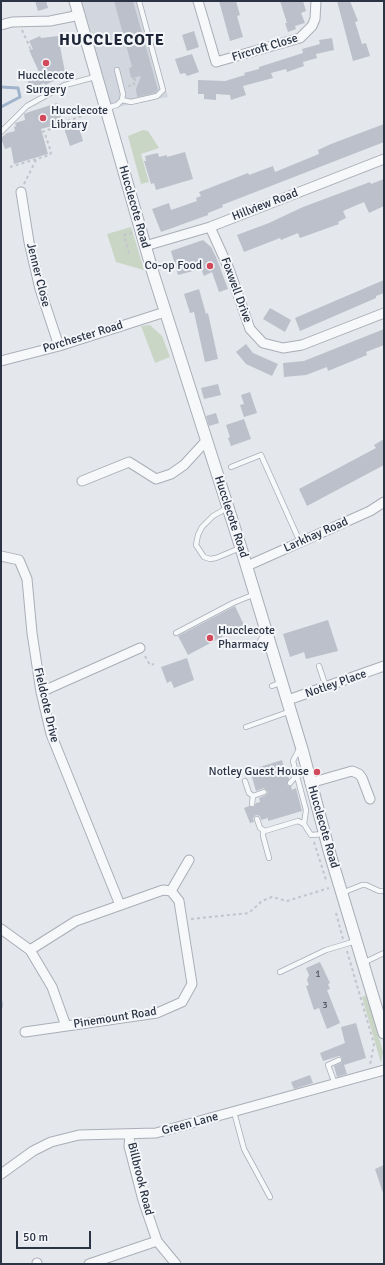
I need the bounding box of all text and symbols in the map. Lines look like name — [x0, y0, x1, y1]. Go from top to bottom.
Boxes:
district label: HUCCLECOTE — [59, 31, 165, 51]
street label: Fircroft Close — [230, 31, 300, 65]
marker: Hucclecote Surgery — [41, 58, 51, 68]
place label: Hucclecote Surgery — [17, 69, 75, 97]
place label: Hucclecote Library — [51, 104, 108, 132]
marker: Hucclecote Library — [38, 113, 48, 123]
street label: Hucclecote Road — [115, 164, 153, 250]
street label: Hillview Road — [230, 186, 300, 224]
street label: Jenner Close — [23, 241, 53, 309]
street label: Foxwell Drive — [218, 255, 254, 325]
place label: Co-op Food — [144, 259, 202, 273]
marker: Co-op Food — [205, 261, 215, 271]
street label: Porchester Road — [41, 318, 125, 356]
street label: Hucclecote Road — [211, 474, 251, 560]
street label: Larkhay Road — [282, 514, 350, 556]
place label: Hucclecote Pharmacy — [218, 624, 275, 652]
marker: Hucclecote Pharmacy — [205, 633, 215, 643]
street label: Fieldcote Drive — [30, 666, 62, 744]
street label: Notley Place — [303, 667, 369, 701]
place label: Notley Guest House — [209, 765, 309, 779]
marker: Notley Guest House — [312, 767, 322, 777]
street label: Hucclecote Road — [304, 784, 342, 870]
house number: 1 — [315, 968, 321, 980]
house number: 3 — [322, 999, 328, 1011]
street label: Pinemount Road — [72, 1004, 158, 1032]
street label: Green Lane — [160, 1110, 220, 1138]
street label: Billbrook Road — [124, 1141, 156, 1217]
scale bar — [18, 1223, 93, 1249]
text: 50 m — [23, 1230, 48, 1245]

